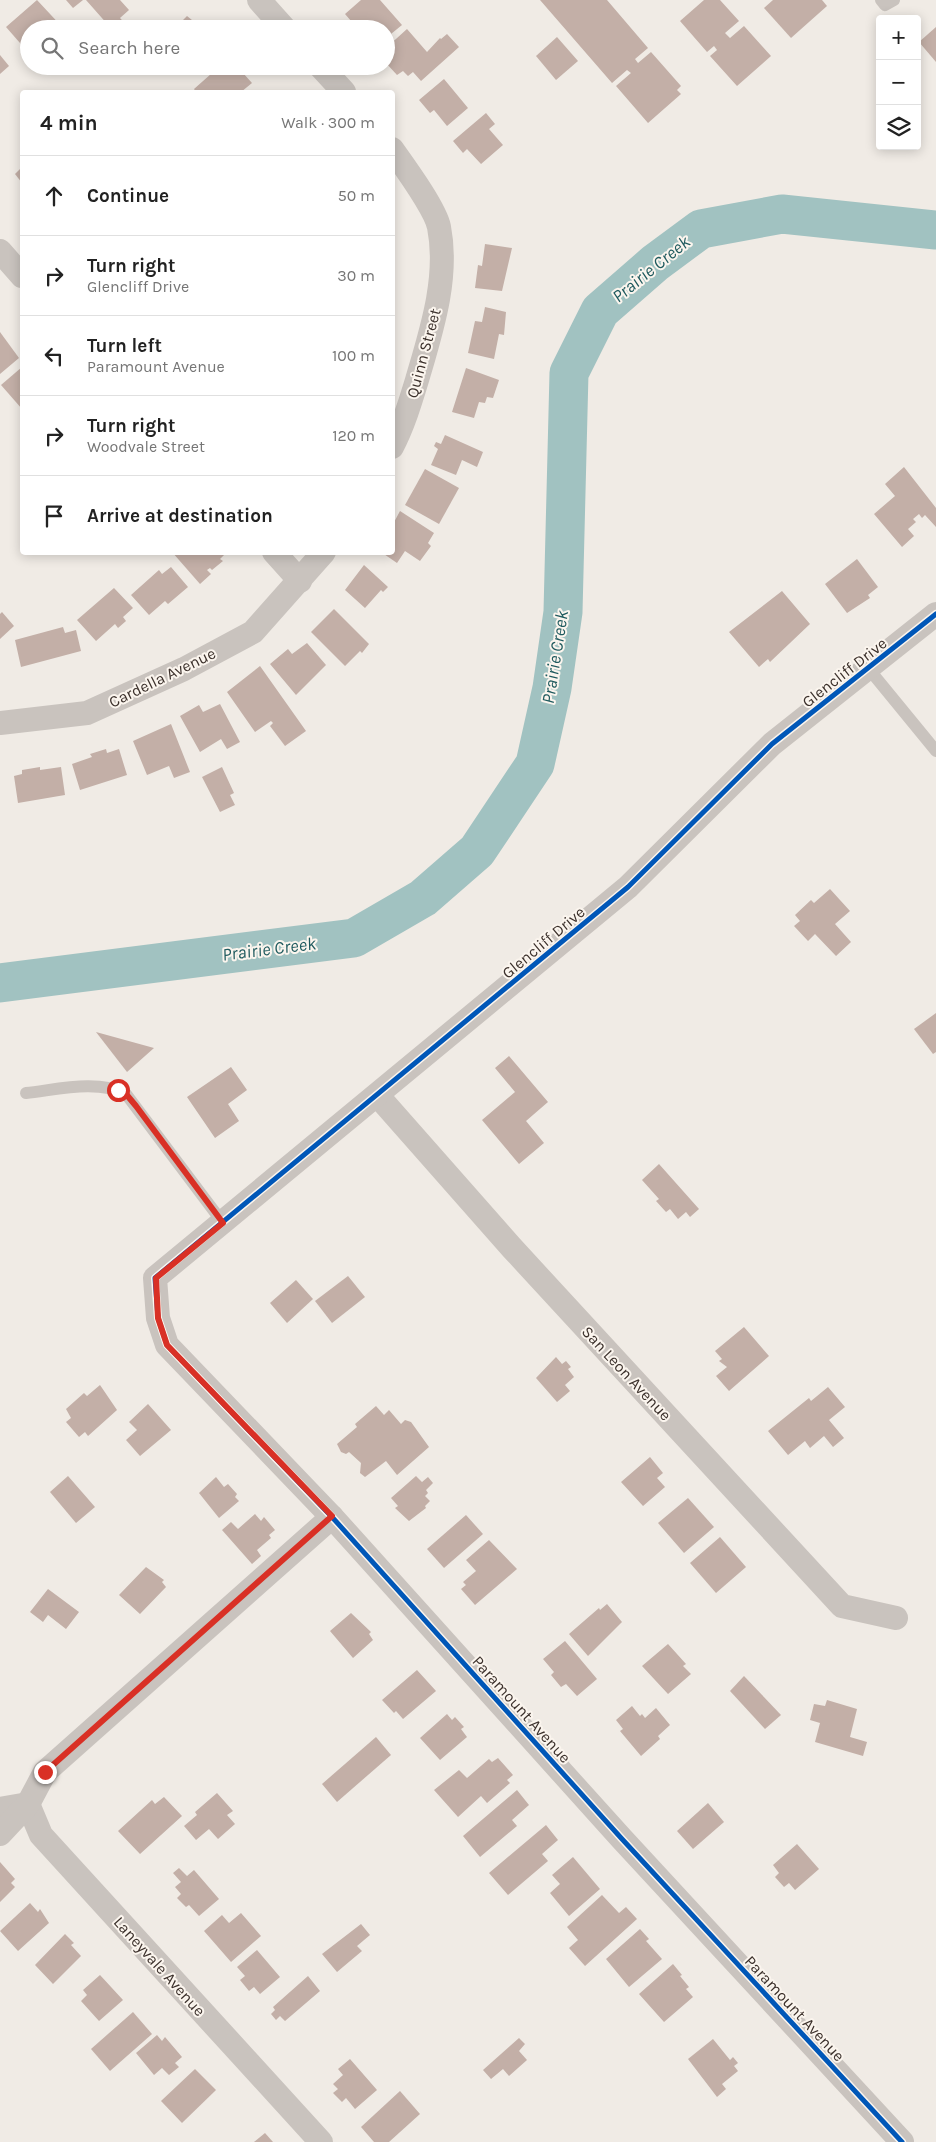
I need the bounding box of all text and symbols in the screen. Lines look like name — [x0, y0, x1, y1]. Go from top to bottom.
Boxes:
map controls — [876, 15, 921, 150]
button: + — [876, 15, 921, 60]
search box — [20, 20, 395, 75]
icon: search — [38, 34, 66, 62]
text: Search here — [78, 37, 180, 59]
button: − — [876, 60, 921, 105]
button: layers — [876, 105, 921, 150]
text: 4 min — [40, 111, 98, 135]
text: Walk · 300 m — [281, 113, 375, 132]
icon: ahead — [40, 182, 68, 210]
text: Continue — [87, 185, 169, 207]
text: 50 m — [338, 186, 375, 205]
water label: Prairie Creek — [607, 230, 695, 307]
text: Turn right — [87, 255, 176, 277]
icon: right — [40, 262, 68, 290]
text: 30 m — [337, 266, 375, 285]
text: Glencliff Drive — [87, 277, 189, 296]
street label: Quinn Street — [402, 306, 445, 400]
text: Turn left — [87, 335, 162, 357]
icon: left — [40, 342, 68, 370]
text: 100 m — [332, 346, 375, 365]
text: Paramount Avenue — [87, 357, 225, 376]
text: Turn right — [87, 415, 176, 437]
icon: right — [40, 422, 68, 450]
text: 120 m — [332, 426, 375, 445]
text: Woodvale Street — [87, 437, 205, 456]
icon: arrive — [40, 502, 68, 530]
text: Arrive at destination — [87, 505, 273, 527]
water label: Prairie Creek — [537, 608, 573, 705]
street label: Glencliff Drive — [798, 633, 890, 711]
street label: Cardella Avenue — [106, 643, 219, 711]
street label: Glencliff Drive — [498, 902, 589, 983]
water label: Prairie Creek — [221, 932, 318, 966]
route start — [107, 1079, 130, 1102]
street label: San Leon Avenue — [578, 1322, 675, 1425]
street label: Paramount Avenue — [468, 1652, 575, 1767]
route end — [34, 1761, 57, 1784]
street label: Laneyvale Avenue — [110, 1913, 209, 2020]
street label: Paramount Avenue — [741, 1951, 849, 2065]

